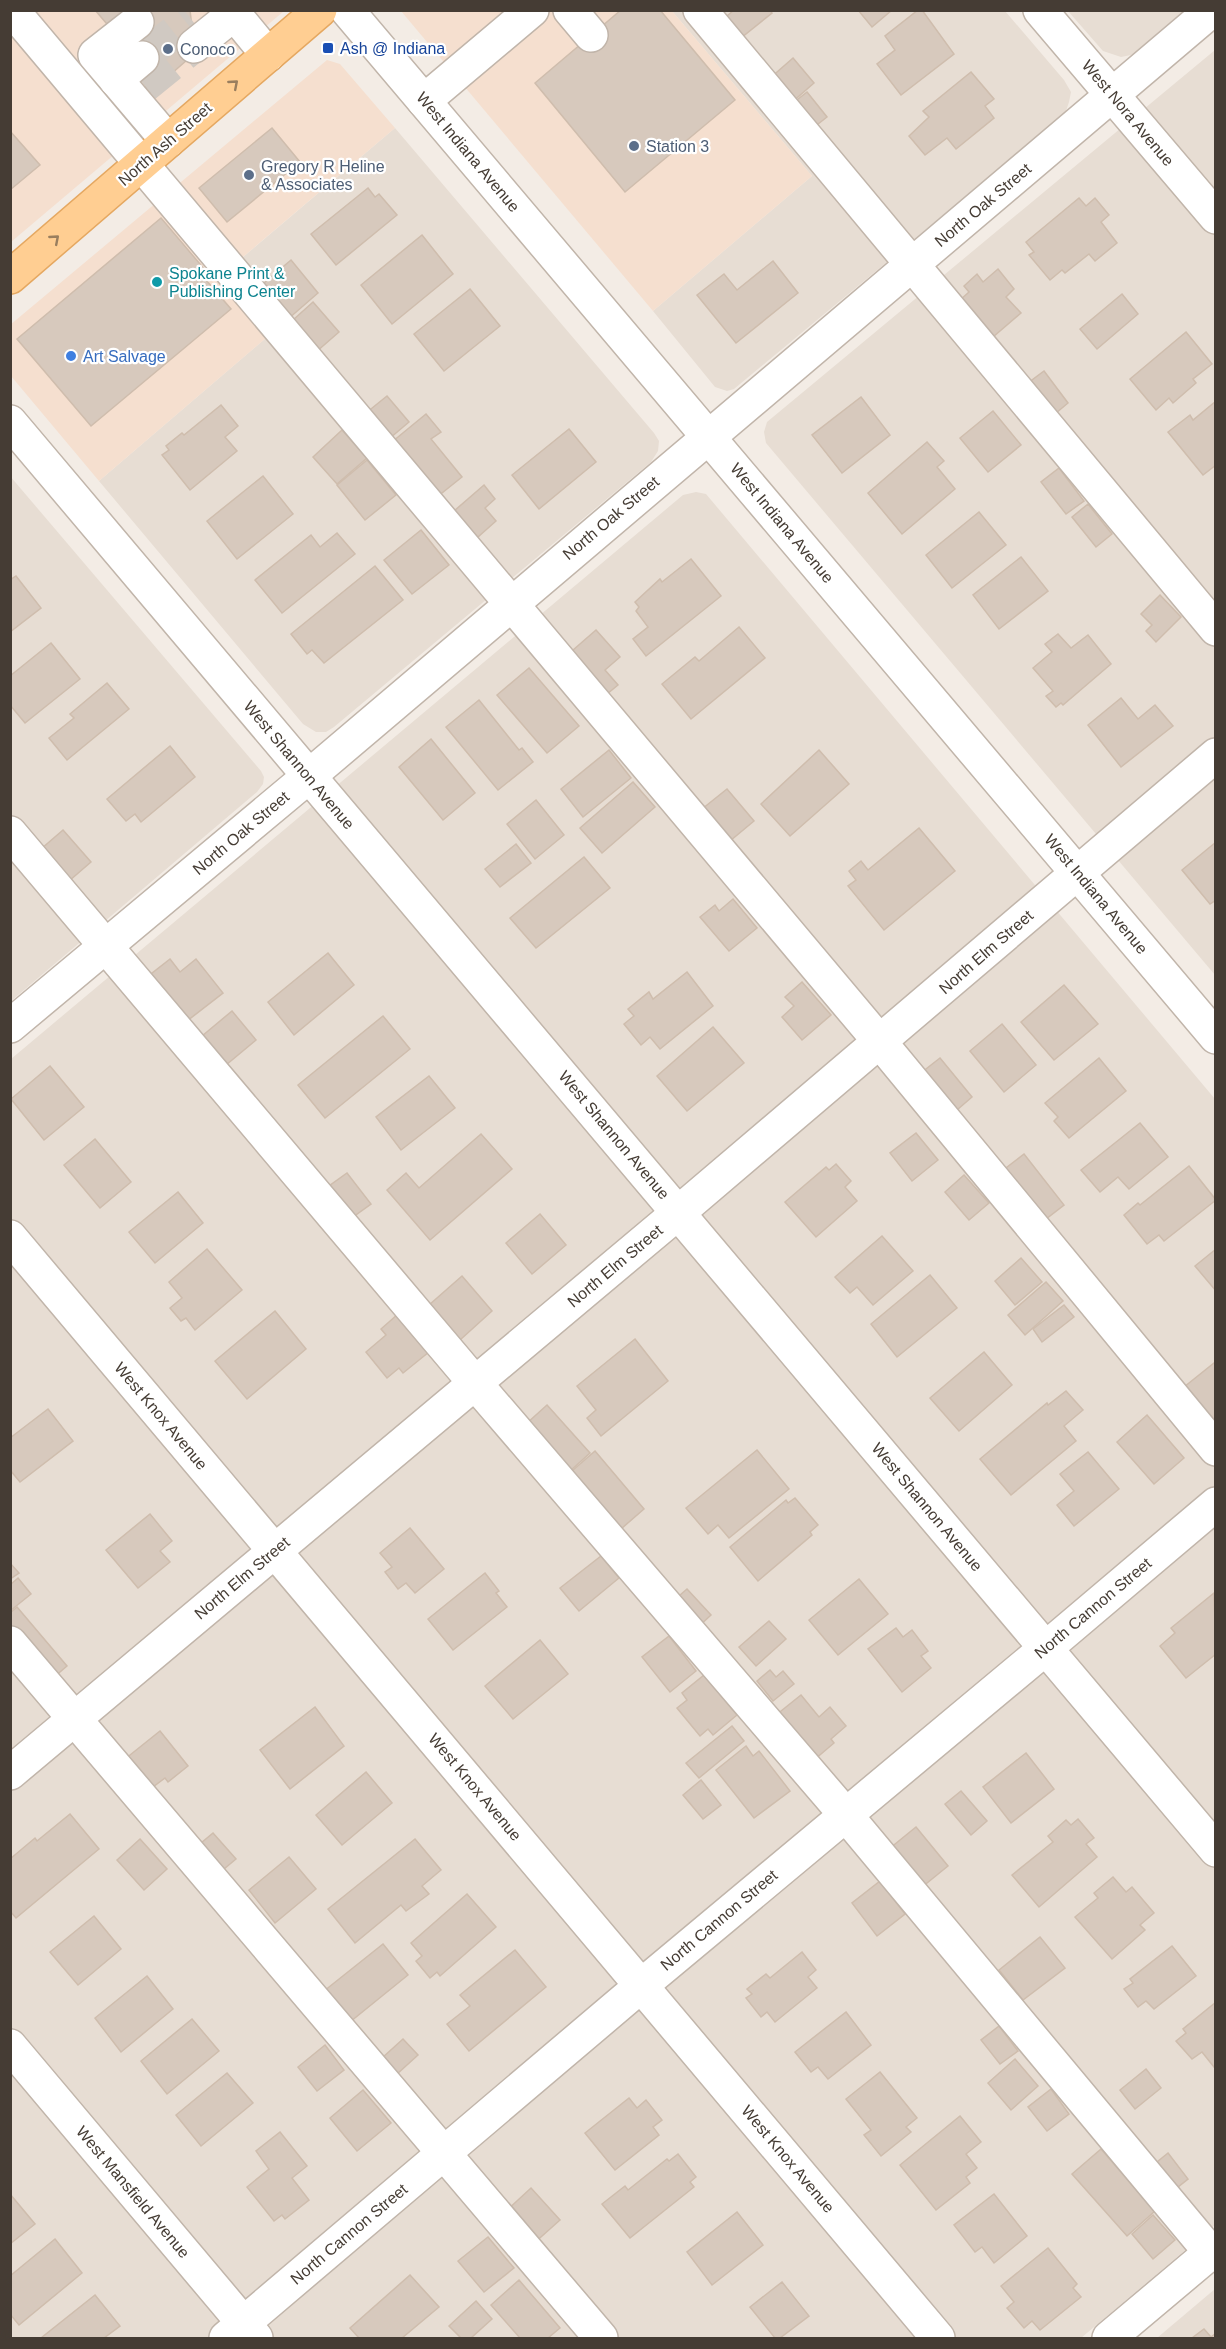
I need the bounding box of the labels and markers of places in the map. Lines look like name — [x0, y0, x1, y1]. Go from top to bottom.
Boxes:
place label: Ash @ Indiana — [340, 40, 445, 57]
place label: Conoco — [180, 41, 235, 58]
marker: Ash @ Indiana — [321, 41, 335, 55]
marker: Conoco — [161, 42, 175, 56]
place label: Station 3 — [646, 138, 709, 155]
marker: Station 3 — [627, 139, 641, 153]
place label: Gregory R Heline & Associates — [261, 158, 385, 193]
marker: Gregory R Heline & Associates — [242, 168, 256, 182]
place label: Spokane Print & Publishing Center — [169, 265, 296, 300]
marker: Spokane Print & Publishing Center — [150, 275, 164, 289]
place label: Art Salvage — [83, 348, 166, 365]
marker: Art Salvage — [64, 349, 78, 363]

